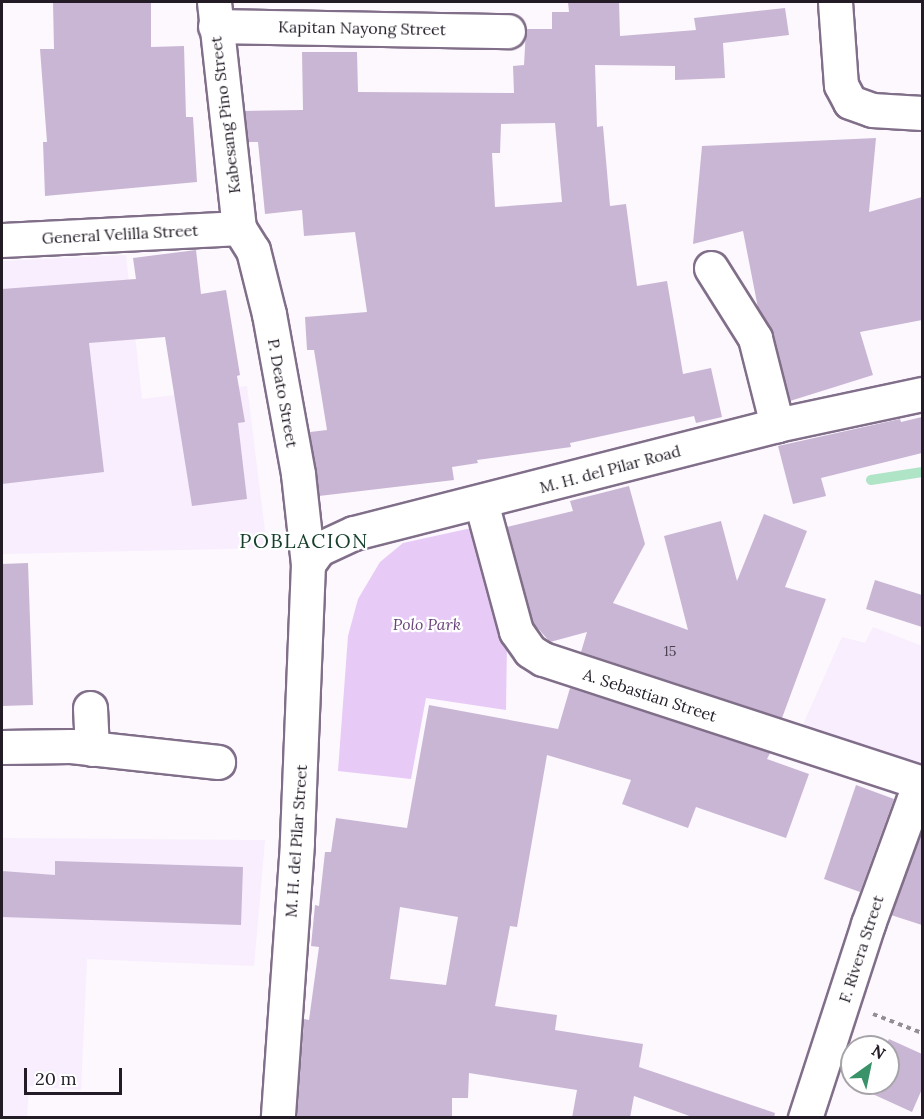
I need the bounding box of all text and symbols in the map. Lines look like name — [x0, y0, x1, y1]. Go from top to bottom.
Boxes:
street label: Kapitan Nayong Street — [278, 17, 446, 39]
street label: Kabesang Pino Street — [206, 35, 244, 195]
street label: General Velilla Street — [41, 220, 199, 248]
street label: P. Deato Street — [264, 337, 302, 449]
street label: M. H. del Pilar Road — [537, 441, 683, 497]
district label: POBLACION — [239, 528, 369, 552]
park label: Polo Park — [393, 614, 461, 634]
house number: 15 — [664, 643, 676, 659]
street label: A. Sebastian Street — [581, 664, 719, 726]
street label: M. H. del Pilar Street — [281, 764, 311, 918]
street label: F. Rivera Street — [835, 893, 887, 1005]
north arrow — [840, 1035, 900, 1095]
text: N — [868, 1040, 889, 1063]
scale bar — [27, 1056, 124, 1094]
text: 20 m — [35, 1067, 77, 1090]

